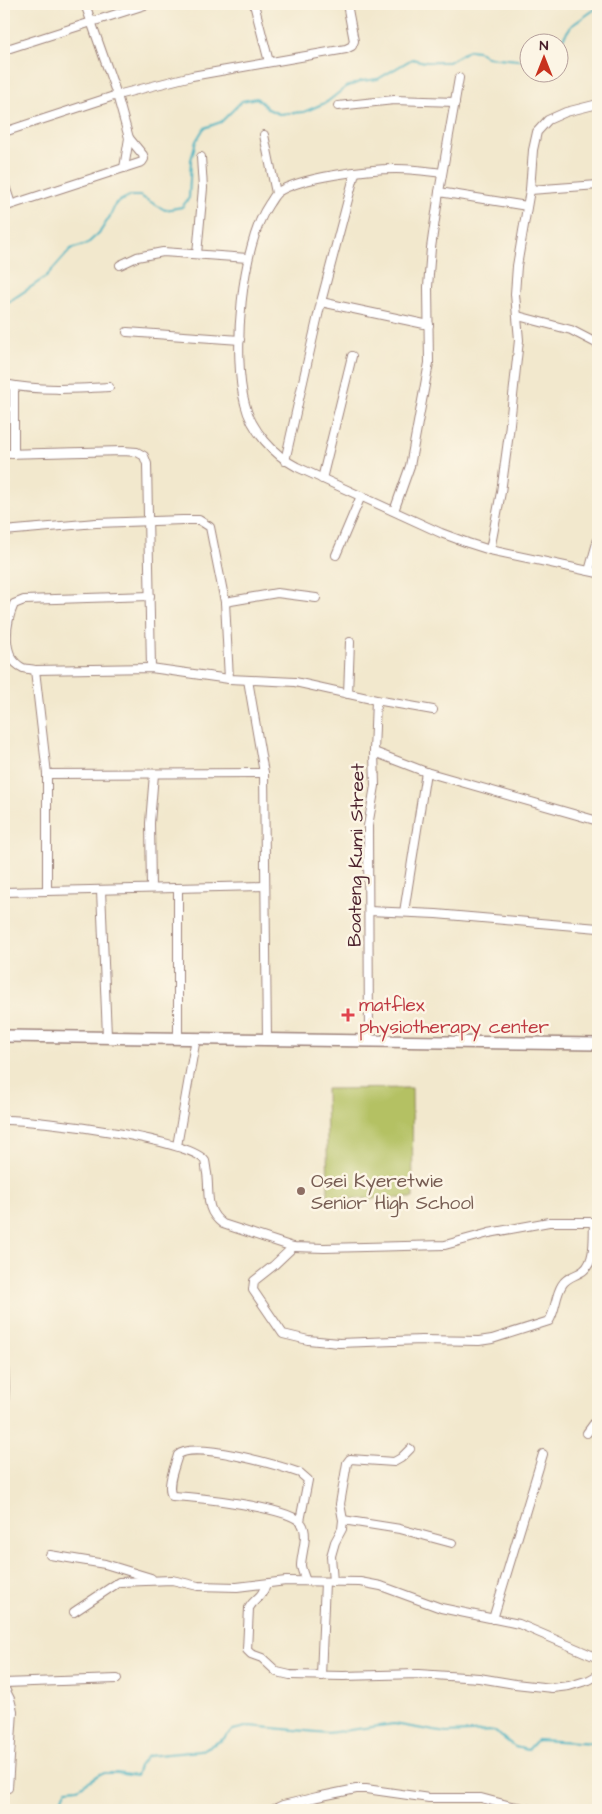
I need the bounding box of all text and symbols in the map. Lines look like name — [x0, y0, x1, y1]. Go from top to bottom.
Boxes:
north arrow — [520, 32, 570, 82]
text: N — [540, 36, 549, 56]
street label: Boateng Kumi Street — [341, 763, 373, 947]
place label: matflex physiotherapy center — [359, 992, 549, 1042]
marker: matflex physiotherapy center — [341, 1008, 355, 1022]
place label: Osei Kyeretwie Senior High School — [311, 1168, 474, 1218]
marker: Osei Kyeretwie Senior High School — [295, 1185, 307, 1197]

